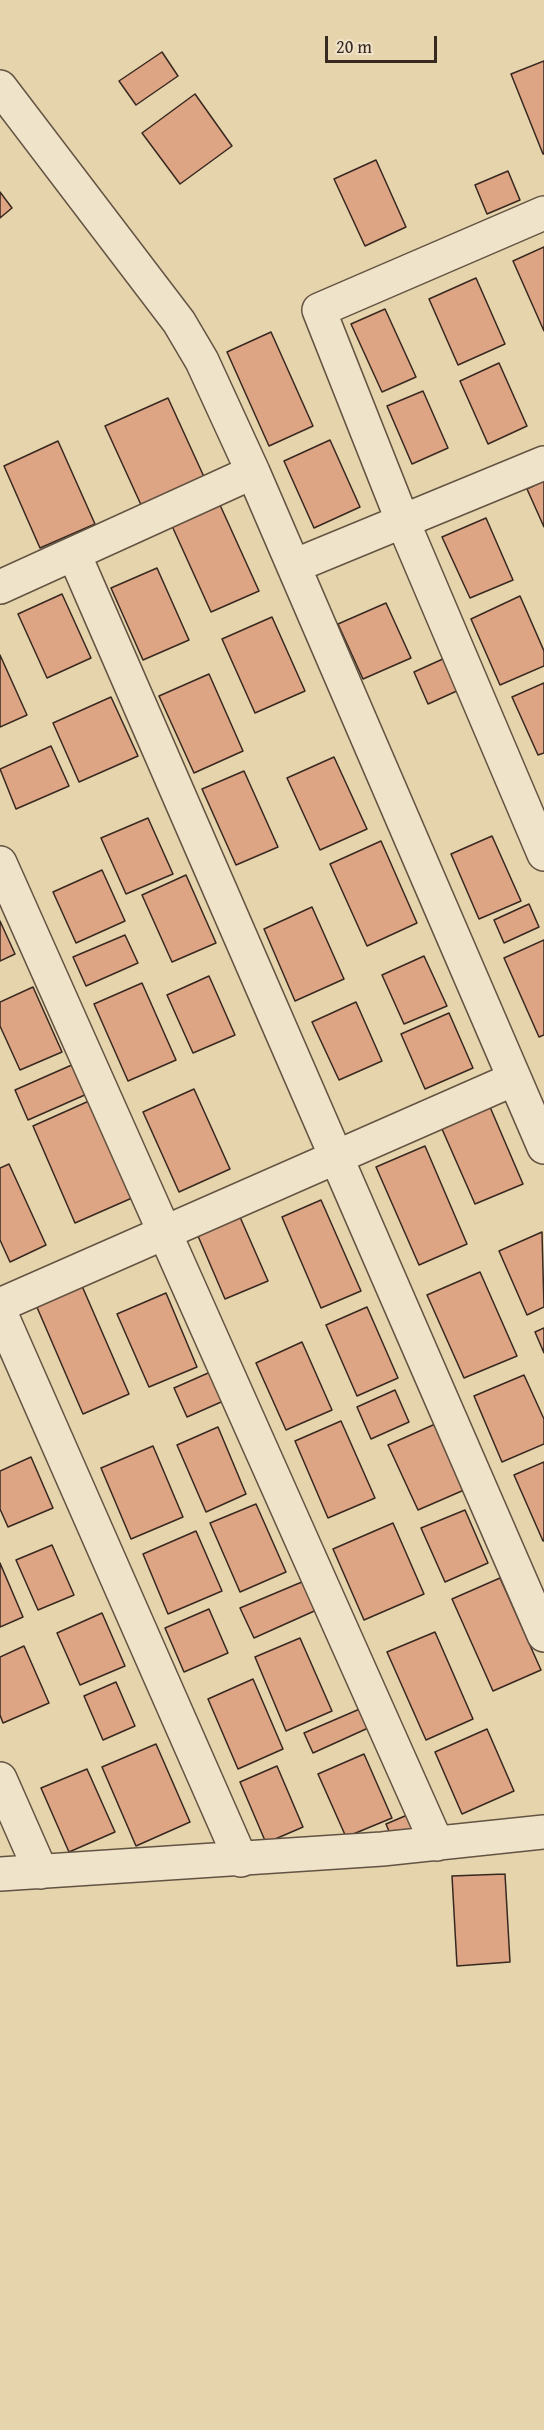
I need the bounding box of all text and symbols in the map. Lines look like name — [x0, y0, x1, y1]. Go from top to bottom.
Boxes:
scale bar — [328, 24, 440, 62]
text: 20 m — [336, 33, 372, 60]

